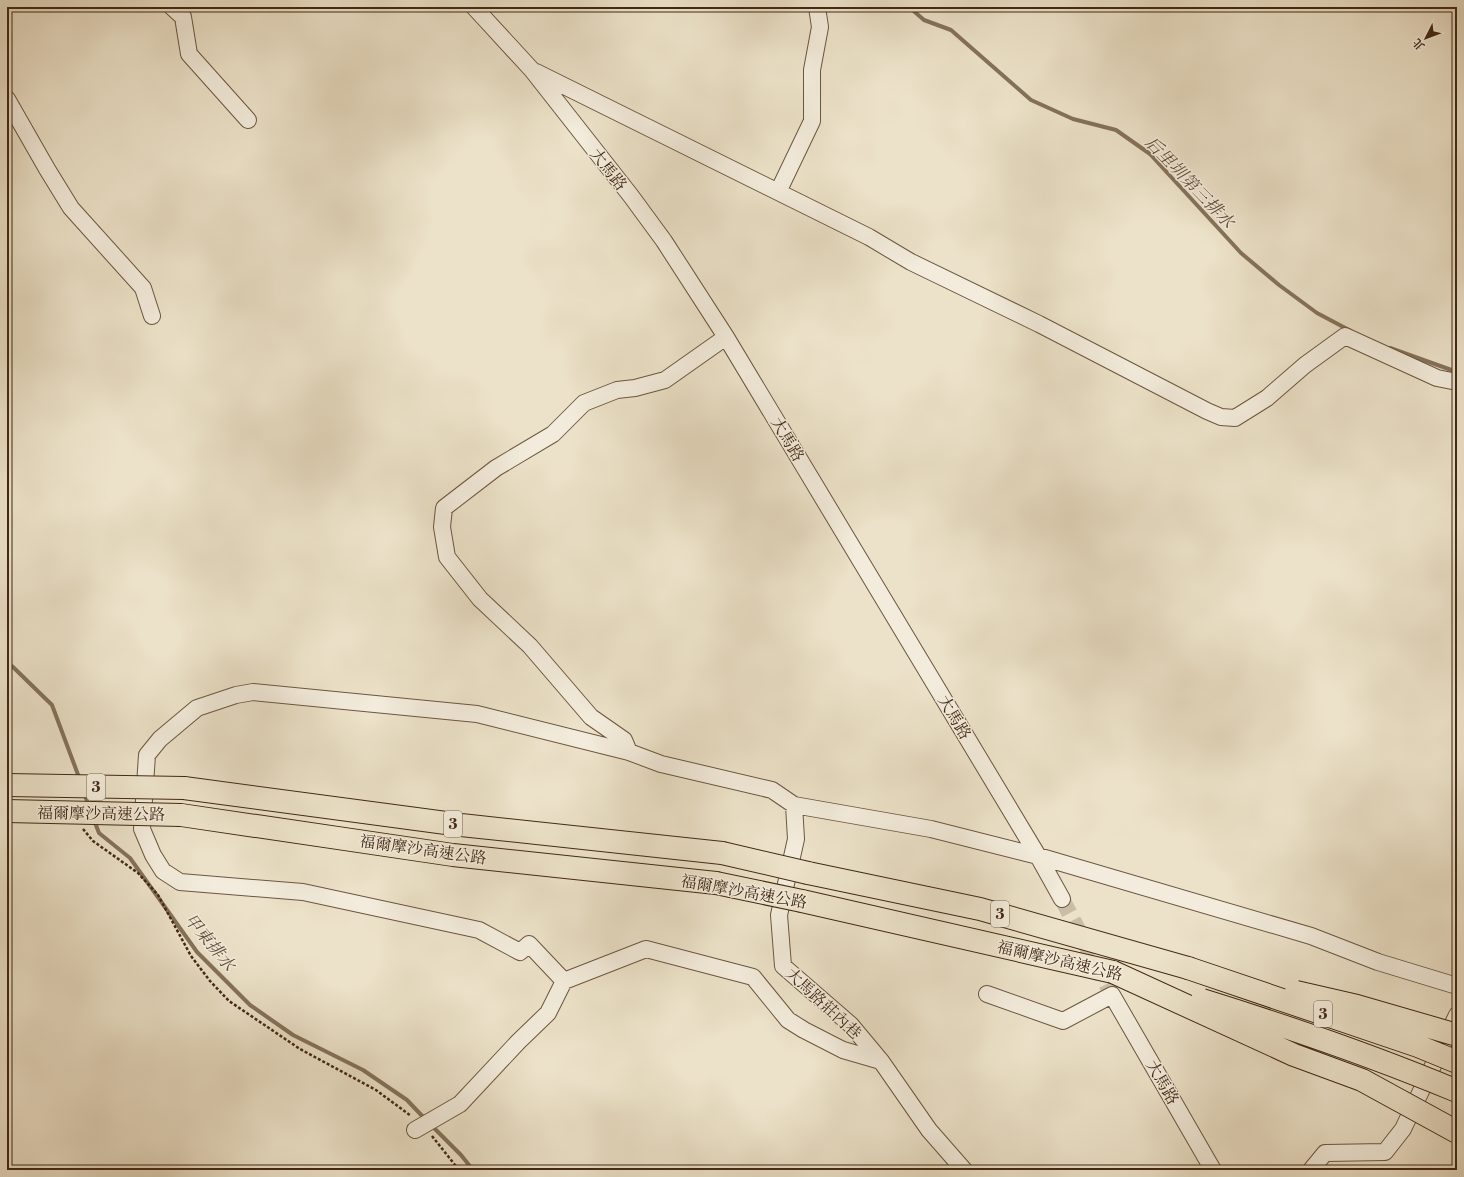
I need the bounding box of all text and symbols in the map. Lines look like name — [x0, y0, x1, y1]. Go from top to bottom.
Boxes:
north arrow — [1406, 18, 1446, 58]
text: 北 — [1410, 35, 1428, 53]
water label: 后里圳第三排水 — [1140, 132, 1240, 235]
street label: 大馬路 — [586, 145, 631, 195]
street label: 大馬路 — [766, 414, 808, 465]
street label: 大馬路 — [933, 692, 975, 743]
road number: 3 — [87, 774, 105, 800]
street label: 福爾摩沙高速公路 — [37, 803, 165, 825]
road number: 3 — [444, 811, 462, 837]
street label: 福爾摩沙高速公路 — [358, 831, 488, 869]
street label: 福爾摩沙高速公路 — [679, 871, 809, 913]
road number: 3 — [991, 901, 1009, 927]
water label: 甲東排水 — [179, 910, 241, 977]
street label: 福爾摩沙高速公路 — [995, 937, 1124, 985]
street label: 大馬路莊內巷 — [781, 964, 865, 1044]
road number: 3 — [1314, 1001, 1332, 1027]
street label: 大馬路 — [1141, 1057, 1183, 1108]

